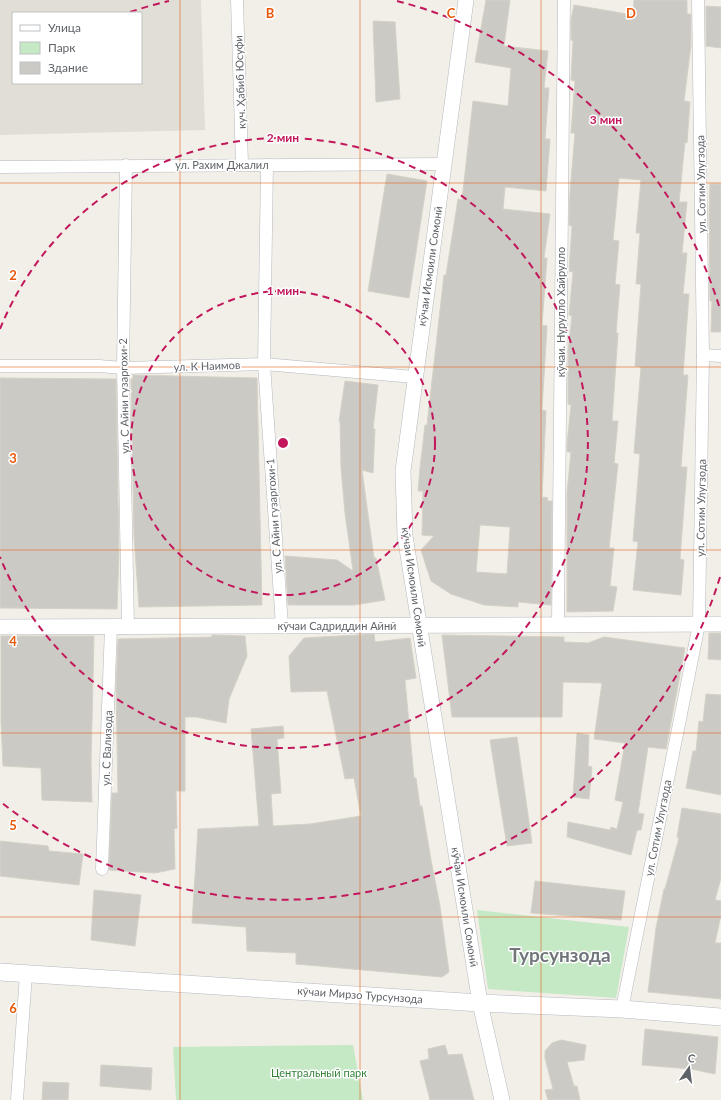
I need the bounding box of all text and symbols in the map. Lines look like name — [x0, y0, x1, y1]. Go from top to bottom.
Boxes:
text: B — [266, 5, 275, 21]
text: C — [447, 5, 456, 21]
text: D — [626, 5, 636, 21]
legend — [12, 12, 142, 84]
text: Улица — [48, 20, 81, 35]
street label: куч. Ҳабиб Юсуфи — [231, 35, 248, 129]
text: Парк — [48, 40, 76, 55]
text: Здание — [48, 60, 88, 75]
text: 3 мин — [590, 112, 622, 127]
text: 2 мин — [267, 130, 299, 145]
street label: ул. Сотим Улугзода — [693, 135, 708, 233]
street label: ул. Рахим Джалил — [175, 158, 269, 171]
street label: кӯчаи Исмоили Сомонӣ — [415, 205, 444, 327]
street label: кӯчаи. Нурулло Хайрулло — [554, 247, 567, 377]
text: 2 — [9, 267, 17, 283]
text: 1 мин — [267, 283, 299, 298]
street label: ул. С Айни гузаргохи-2 — [116, 338, 131, 454]
street label: ул. К Наимов — [173, 358, 241, 373]
centre of rings — [276, 436, 290, 450]
text: 3 — [9, 450, 17, 466]
street label: ул. С Айни гузаргохи-1 — [263, 458, 284, 574]
street label: ул. Сотим Улугзода — [693, 459, 708, 557]
street label: кӯчаи Исмоили Сомонӣ — [400, 526, 429, 648]
street label: кӯчаи Садриддин Айнӣ — [278, 619, 396, 632]
text: 4 — [9, 633, 17, 649]
street label: ул. С Вализода — [99, 710, 114, 786]
street label: ул. Сотим Улугзода — [642, 779, 673, 877]
text: 5 — [9, 817, 17, 833]
street label: кӯчаи Исмоили Сомонӣ — [450, 846, 481, 968]
district label: Турсунзода — [509, 943, 611, 966]
street label: кӯчаи Мирзо Турсунзода — [297, 984, 423, 1005]
text: 6 — [9, 1000, 17, 1016]
north arrow — [669, 1048, 709, 1088]
text: С — [686, 1051, 697, 1065]
park label: Центральный парк — [271, 1066, 367, 1079]

